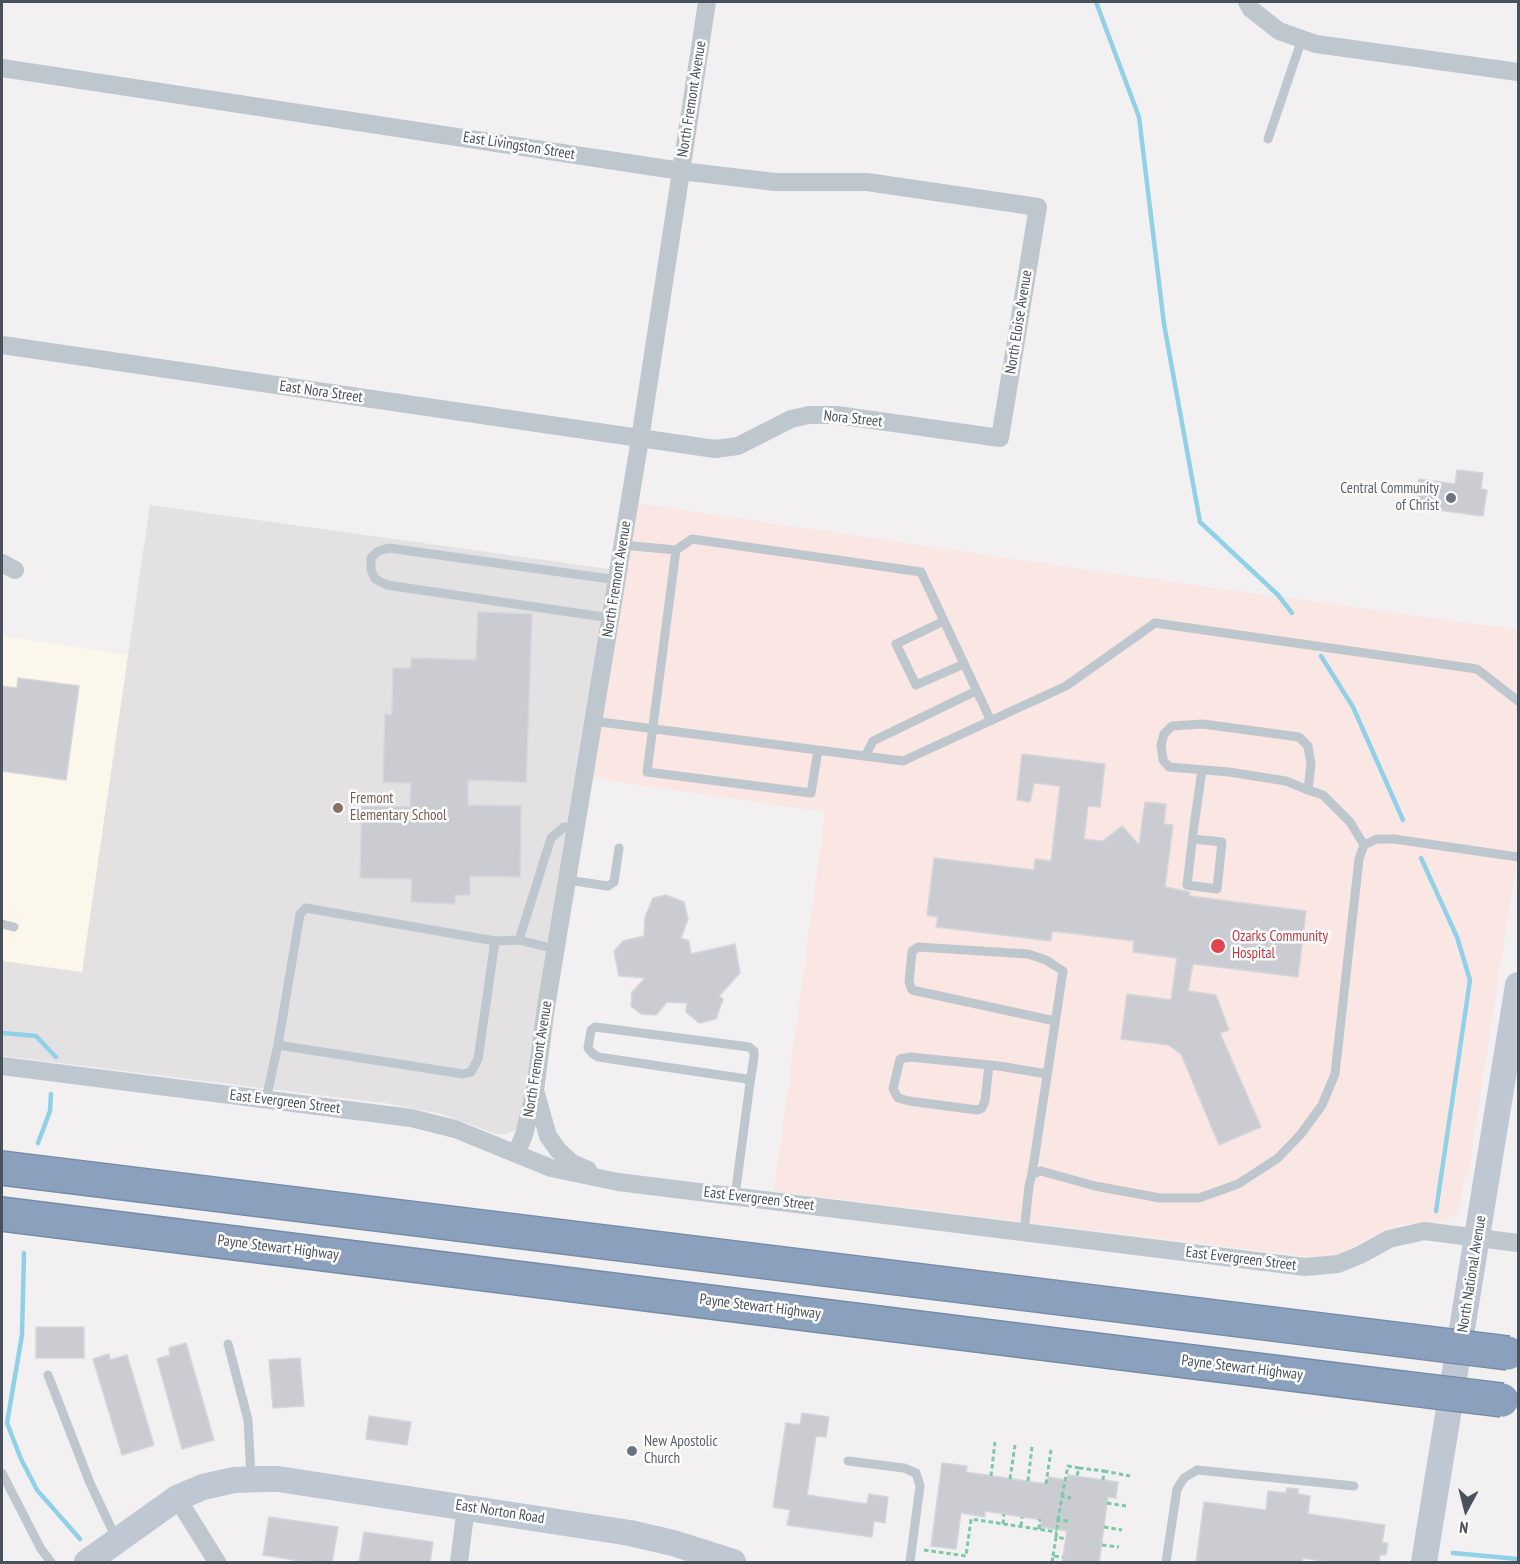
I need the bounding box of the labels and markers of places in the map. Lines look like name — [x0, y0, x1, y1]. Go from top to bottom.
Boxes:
place label: Central Community of Christ — [1340, 480, 1439, 515]
marker: Central Community of Christ — [1444, 491, 1458, 505]
place label: Fremont Elementary School — [350, 790, 447, 825]
marker: Fremont Elementary School — [331, 801, 345, 815]
place label: Ozarks Community Hospital — [1232, 928, 1328, 963]
marker: Ozarks Community Hospital — [1209, 937, 1227, 955]
place label: New Apostolic Church — [644, 1433, 718, 1468]
marker: New Apostolic Church — [625, 1444, 639, 1458]

